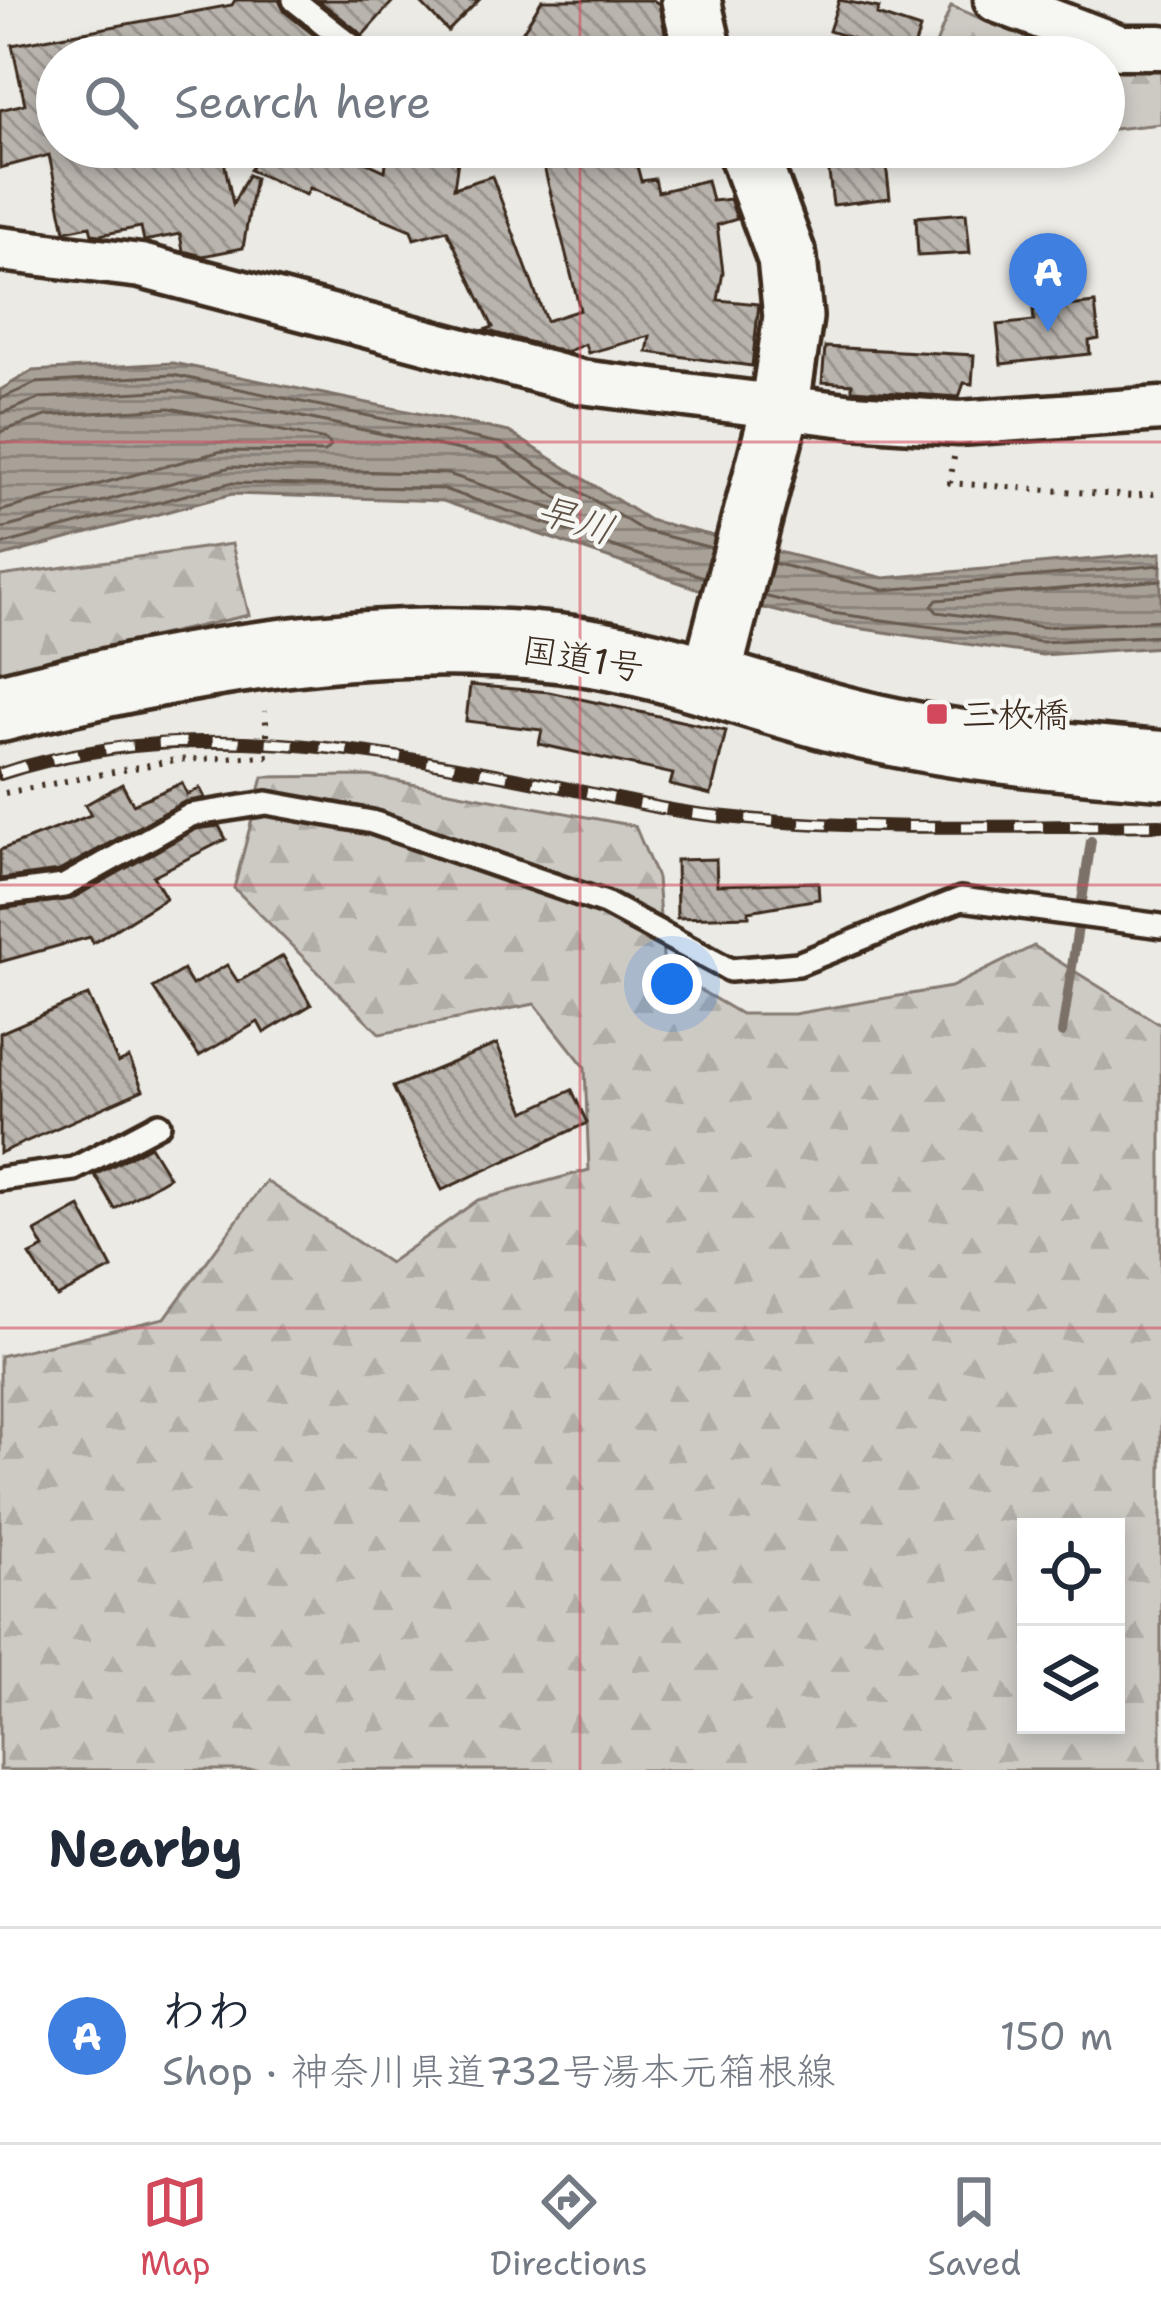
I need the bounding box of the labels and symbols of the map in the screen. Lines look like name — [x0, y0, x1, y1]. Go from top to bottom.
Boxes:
pin: A — [1009, 233, 1087, 332]
water label: 早川 — [531, 482, 621, 556]
street label: 国道1号 — [518, 625, 648, 692]
place label: 三枚橋 — [961, 690, 1069, 739]
marker: 三枚橋 — [924, 701, 950, 727]
your location — [642, 954, 702, 1014]

